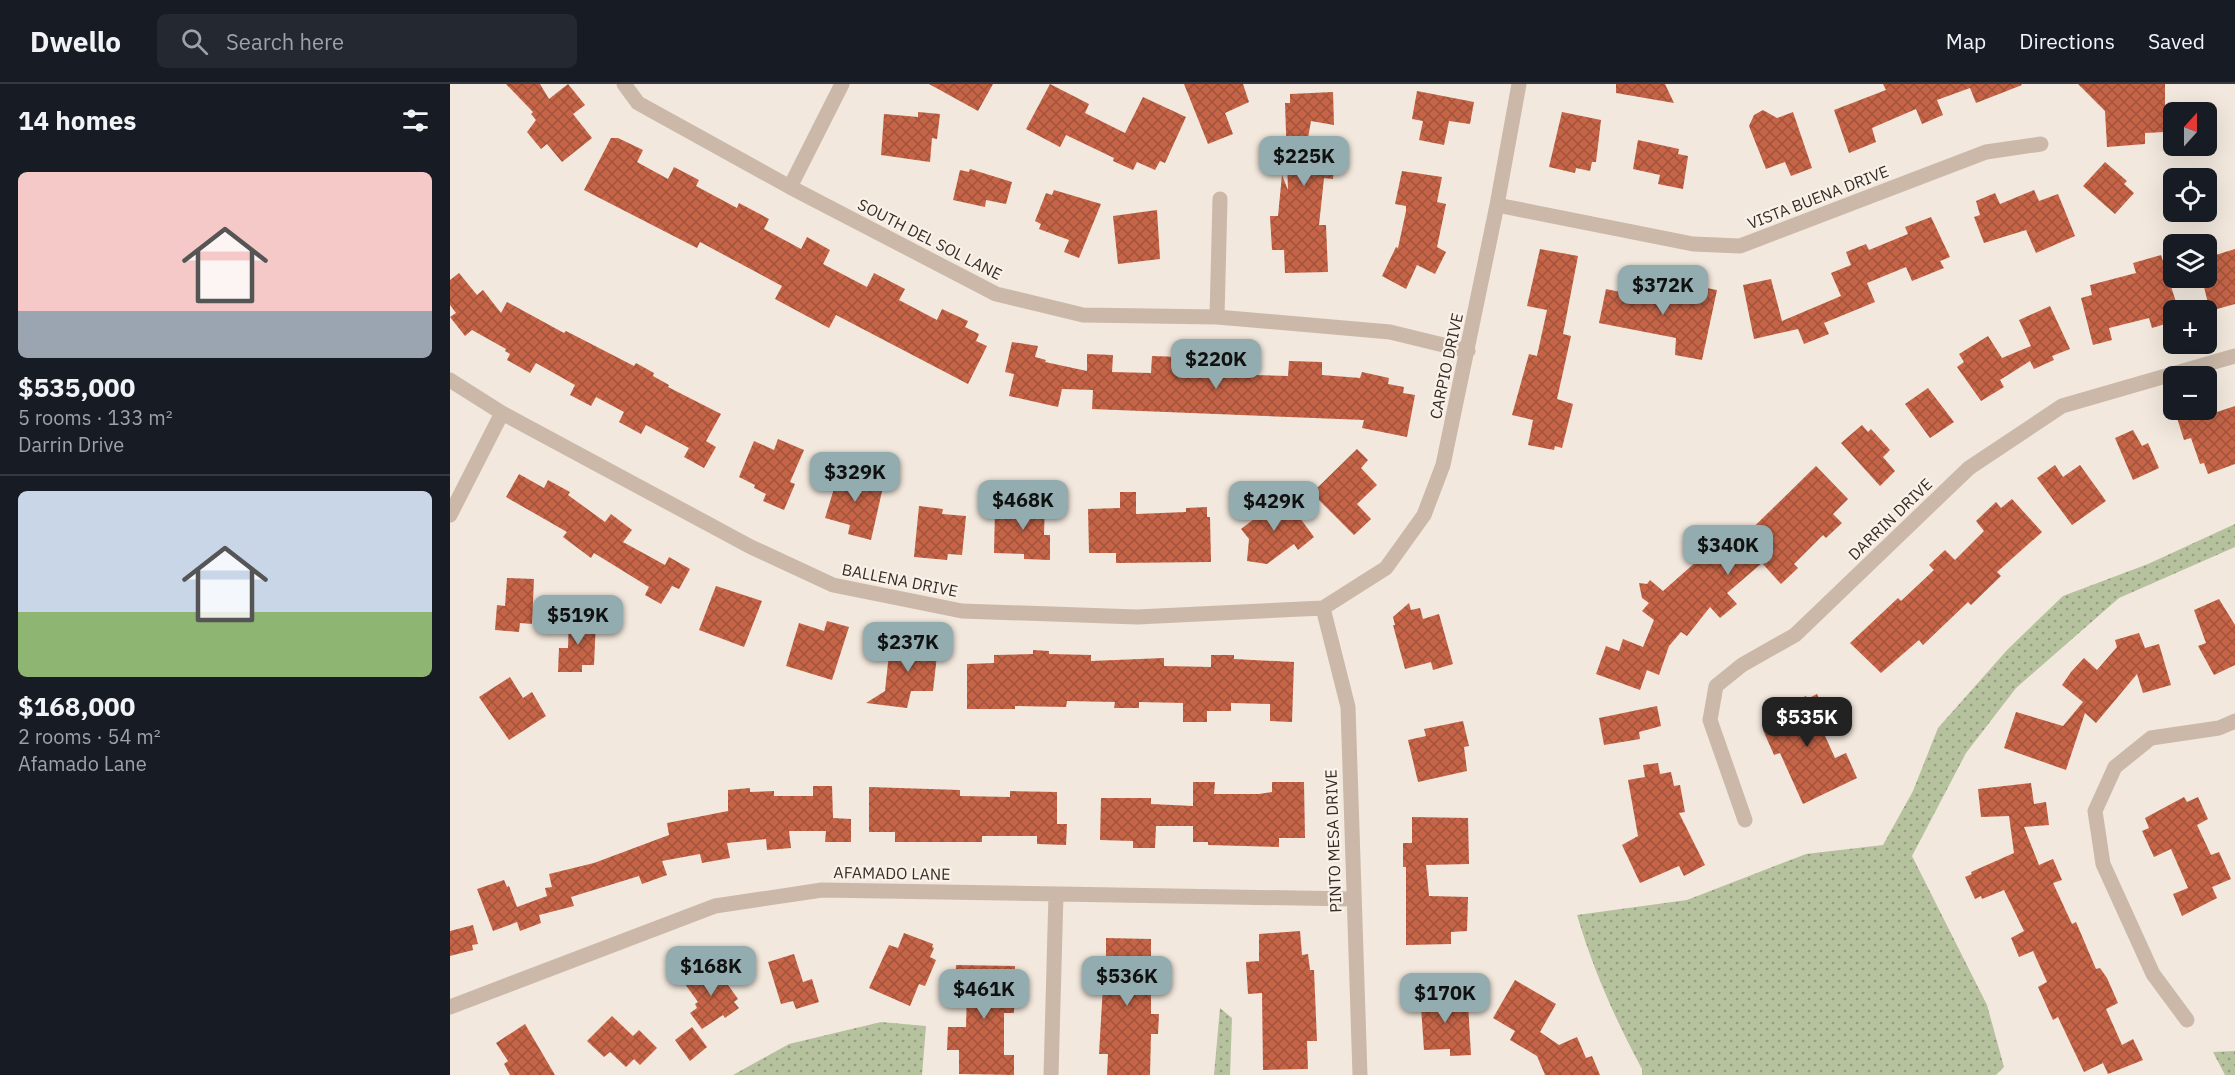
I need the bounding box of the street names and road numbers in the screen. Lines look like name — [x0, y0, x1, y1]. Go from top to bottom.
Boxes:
street label: VISTA BUENA DRIVE — [1744, 161, 1892, 233]
street label: SOUTH DEL SOL LANE — [855, 194, 1005, 284]
street label: CARPIO DRIVE — [1425, 311, 1467, 421]
street label: DARRIN DRIVE — [1844, 474, 1936, 564]
street label: BALLENA DRIVE — [840, 559, 960, 601]
street label: PINTO MESA DRIVE — [1321, 769, 1345, 913]
street label: AFAMADO LANE — [833, 862, 951, 884]

